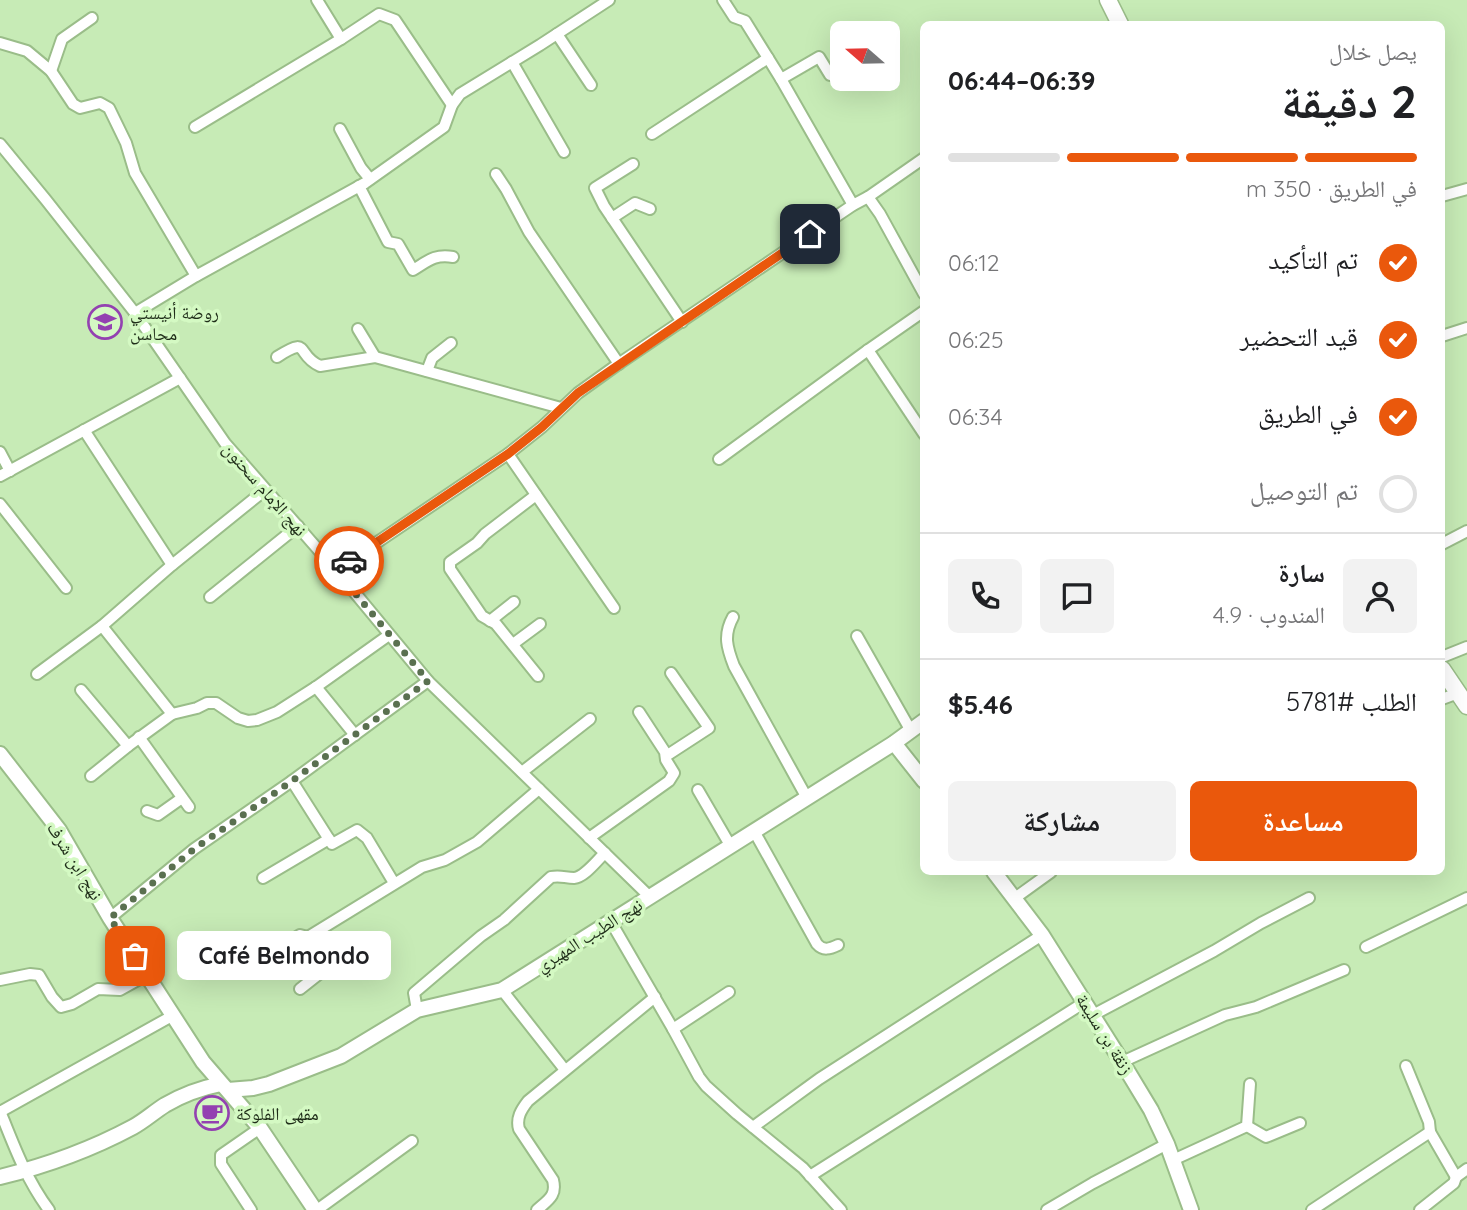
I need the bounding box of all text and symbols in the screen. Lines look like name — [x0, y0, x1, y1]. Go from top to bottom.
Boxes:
north arrow — [830, 21, 900, 91]
map controls — [830, 21, 900, 91]
text: يصل خلال — [1329, 37, 1417, 66]
text: 06:39–06:44 — [948, 64, 1096, 97]
text: 2 دقيقة — [1281, 72, 1417, 130]
text: في الطريق · 350 m — [1246, 174, 1417, 203]
pin — [780, 204, 840, 264]
icon: home — [791, 215, 829, 253]
text: تم التأكيد — [1268, 243, 1358, 276]
icon: check — [1379, 244, 1417, 282]
text: 06:12 — [948, 248, 1000, 277]
place label: روضة أنيستي محاسن — [130, 301, 219, 345]
school or university icon: روضة أنيستي محاسن — [86, 303, 124, 341]
text: قيد التحضير — [1240, 320, 1358, 353]
icon: check — [1379, 321, 1417, 359]
text: 06:25 — [948, 325, 1004, 354]
text: في الطريق — [1258, 397, 1358, 430]
icon: check — [1379, 398, 1417, 436]
text: 06:34 — [948, 402, 1003, 431]
street label: نهج الإمام سحنون — [217, 437, 312, 541]
text: تم التوصيل — [1250, 474, 1358, 507]
courier — [314, 526, 384, 596]
icon: car — [330, 542, 368, 580]
text: سارة — [1278, 556, 1325, 589]
button: phone — [948, 559, 1022, 633]
button: chat — [1040, 559, 1114, 633]
button: person — [1343, 559, 1417, 633]
text: المندوب · 4.9 — [1213, 600, 1325, 629]
text: الطلب #5781 — [1286, 685, 1417, 718]
text: $5.46 — [948, 688, 1013, 721]
button: مشاركة — [948, 781, 1176, 861]
button: مساعدة — [1190, 781, 1417, 861]
street label: نهج ابن شرف — [41, 818, 108, 905]
street label: نهج الطيب المهيري — [531, 893, 649, 980]
pin — [105, 926, 165, 986]
callout: Café Belmondo — [177, 932, 390, 981]
icon: bag — [116, 937, 154, 975]
text: Café Belmondo — [198, 941, 370, 970]
street label: زنقة بن سليمة — [1071, 989, 1139, 1079]
cafe icon: مقهى الفلوكة — [193, 1094, 231, 1132]
place label: مقهى الفلوكة — [236, 1102, 319, 1125]

